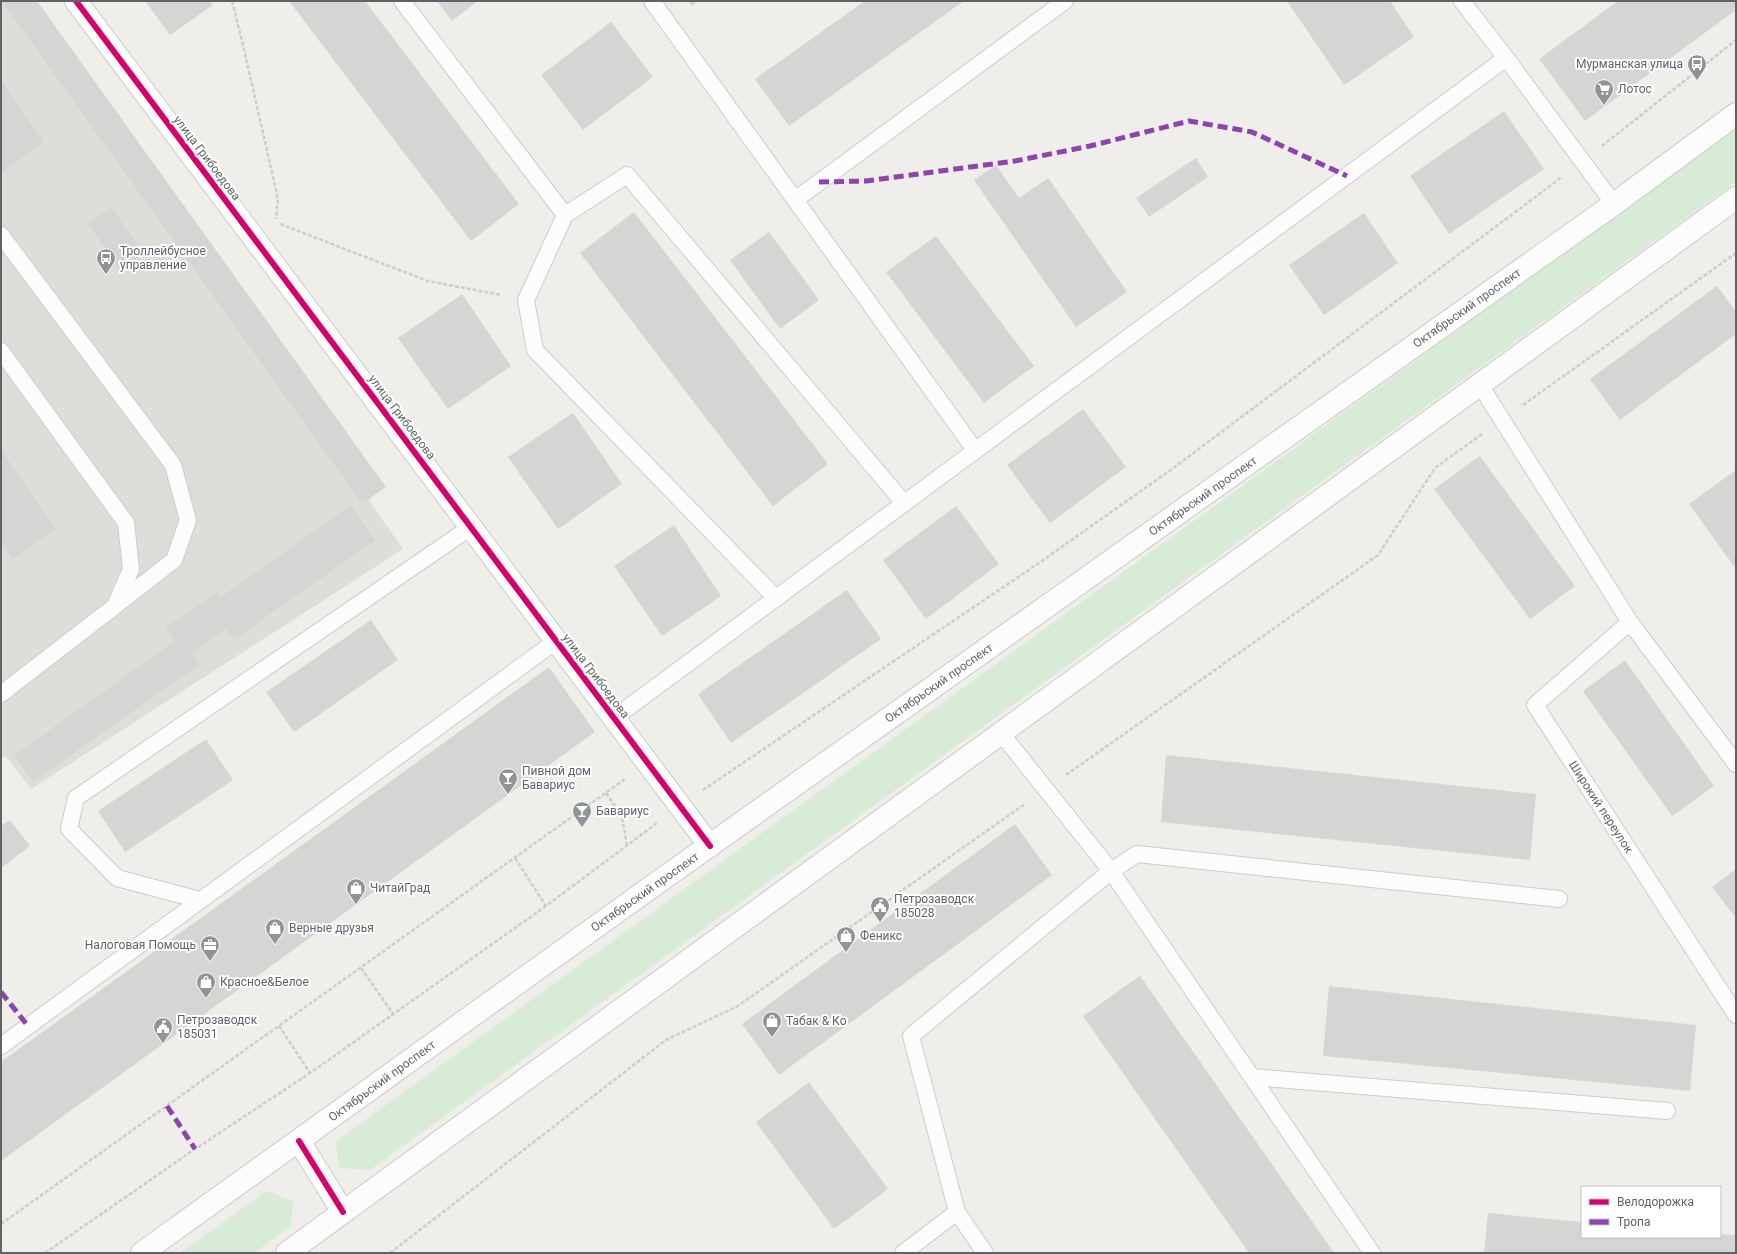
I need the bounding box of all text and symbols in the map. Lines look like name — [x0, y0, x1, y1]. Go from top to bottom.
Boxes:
bus stop icon: Мурманская улица — [1686, 53, 1708, 81]
place label: Мурманская улица — [1576, 57, 1683, 71]
supermarket icon: Лотос — [1593, 78, 1615, 106]
place label: Лотос — [1618, 82, 1652, 96]
street label: улица Грибоедова — [171, 113, 243, 203]
place label: Троллейбусное управление — [120, 244, 206, 272]
bus stop icon: Троллейбусное управление — [95, 247, 117, 275]
street label: Октябрьский проспект — [1410, 265, 1524, 351]
street label: улица Грибоедова — [366, 372, 438, 462]
street label: Октябрьский проспект — [1146, 453, 1260, 539]
street label: улица Грибоедова — [560, 631, 632, 721]
street label: Октябрьский проспект — [882, 640, 996, 726]
street label: Широкий переулок — [1566, 758, 1636, 856]
place label: Пивной дом Бавариус — [522, 764, 591, 792]
bar icon: Пивной дом Бавариус — [497, 767, 519, 795]
bar icon: Бавариус — [571, 800, 593, 828]
place label: Бавариус — [596, 804, 649, 818]
street label: Октябрьский проспект — [588, 849, 702, 935]
shop icon: ЧитайГрад — [345, 877, 367, 905]
place label: ЧитайГрад — [370, 881, 430, 895]
place label: Петрозаводск 185028 — [894, 892, 975, 920]
public building icon: Петрозаводск 185028 — [869, 895, 891, 923]
shop icon: Верные друзья — [264, 917, 286, 945]
place label: Верные друзья — [289, 921, 374, 935]
shop icon: Феникс — [835, 925, 857, 953]
place label: Феникс — [860, 929, 902, 943]
office icon: Налоговая Помощь — [199, 934, 221, 962]
place label: Налоговая Помощь — [85, 938, 196, 952]
shop icon: Красное&Белое — [195, 971, 217, 999]
place label: Красное&Белое — [220, 975, 309, 989]
shop icon: Табак & Ко — [761, 1010, 783, 1038]
place label: Петрозаводск 185031 — [177, 1013, 258, 1041]
place label: Табак & Ко — [786, 1014, 847, 1028]
public building icon: Петрозаводск 185031 — [152, 1016, 174, 1044]
street label: Октябрьский проспект — [326, 1037, 438, 1125]
legend — [1581, 1186, 1721, 1238]
text: Велодорожка — [1617, 1195, 1694, 1209]
text: Тропа — [1617, 1215, 1651, 1229]

